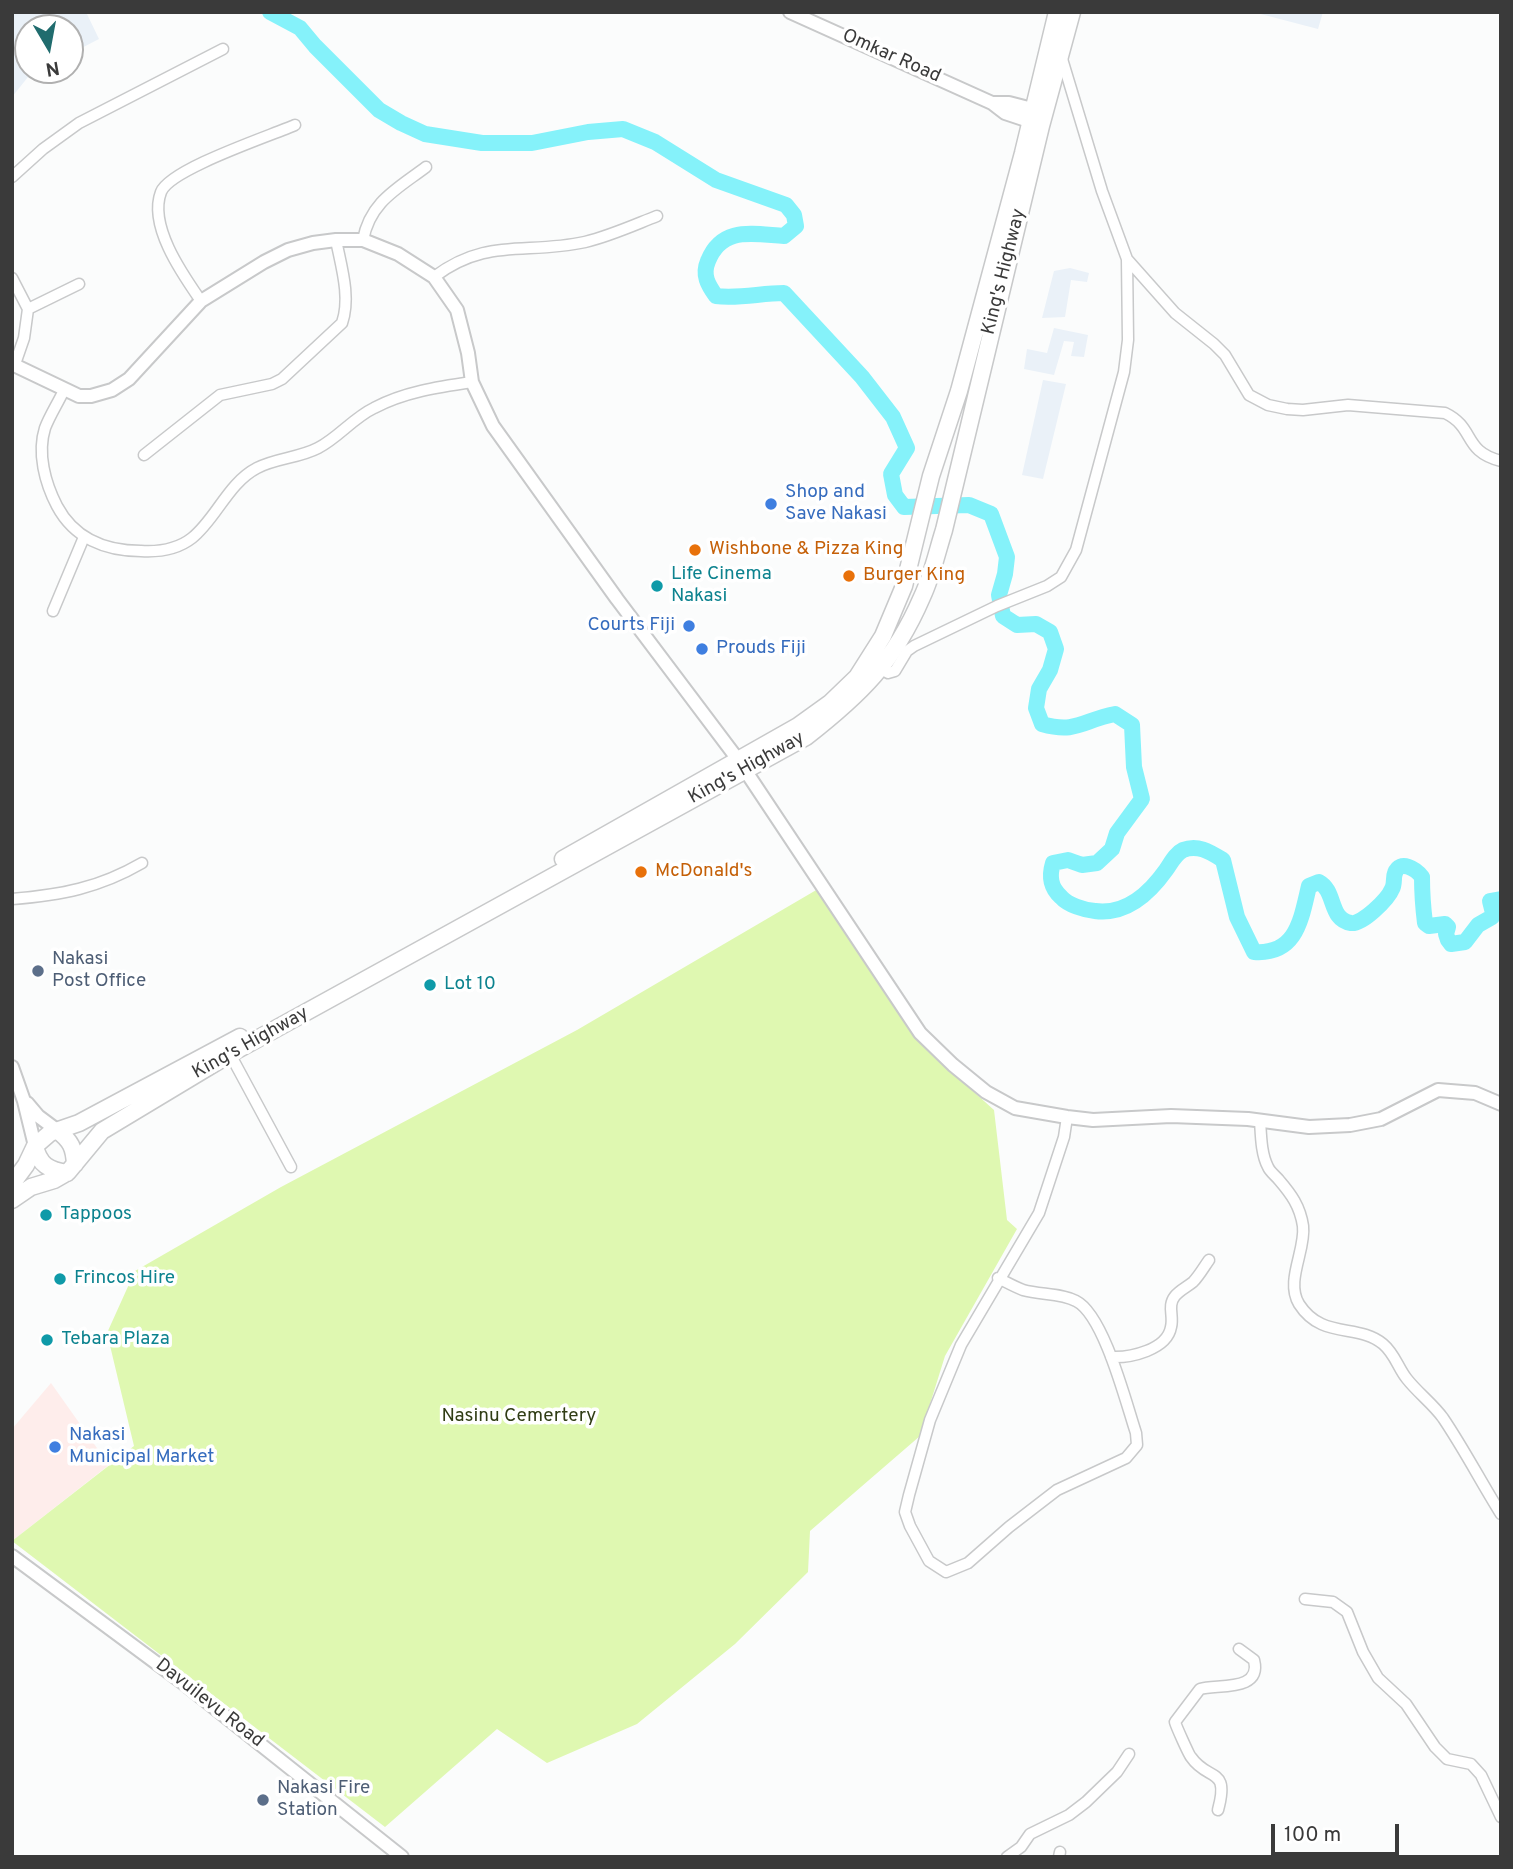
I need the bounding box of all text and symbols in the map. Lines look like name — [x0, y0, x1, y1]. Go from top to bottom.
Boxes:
north arrow — [14, 14, 84, 84]
street label: Omkar Road — [838, 25, 944, 89]
text: N — [43, 55, 61, 81]
street label: King's Highway — [978, 207, 1032, 337]
place label: Shop and Save Nakasi — [785, 482, 887, 526]
marker: Shop and Save Nakasi — [763, 496, 779, 512]
place label: Wishbone & Pizza King — [709, 539, 903, 561]
marker: Wishbone & Pizza King — [687, 542, 703, 558]
place label: Life Cinema Nakasi — [671, 564, 772, 608]
place label: Burger King — [863, 565, 965, 587]
marker: Burger King — [841, 568, 857, 584]
marker: Life Cinema Nakasi — [649, 578, 665, 594]
place label: Courts Fiji — [587, 615, 675, 637]
marker: Courts Fiji — [681, 618, 697, 634]
place label: Prouds Fiji — [716, 638, 806, 660]
marker: Prouds Fiji — [694, 641, 710, 657]
street label: King's Highway — [685, 728, 809, 810]
place label: McDonald's — [655, 861, 753, 883]
marker: McDonald's — [633, 864, 649, 880]
place label: Nakasi Post Office — [52, 949, 146, 993]
marker: Nakasi Post Office — [30, 963, 46, 979]
place label: Lot 10 — [444, 974, 496, 996]
marker: Lot 10 — [422, 977, 438, 993]
street label: King's Highway — [189, 1003, 313, 1085]
place label: Tappoos — [60, 1204, 132, 1226]
marker: Tappoos — [38, 1207, 54, 1223]
place label: Frincos Hire — [74, 1268, 175, 1290]
marker: Frincos Hire — [52, 1271, 68, 1287]
place label: Tebara Plaza — [61, 1329, 170, 1351]
marker: Tebara Plaza — [39, 1332, 55, 1348]
park label: Nasinu Cemertery — [442, 1406, 596, 1428]
place label: Nakasi Municipal Market — [69, 1425, 214, 1469]
marker: Nakasi Municipal Market — [47, 1439, 63, 1455]
street label: Davuilevu Road — [150, 1655, 268, 1753]
place label: Nakasi Fire Station — [277, 1778, 370, 1822]
marker: Nakasi Fire Station — [255, 1792, 271, 1808]
scale bar — [1275, 1810, 1403, 1854]
text: 100 m — [1284, 1822, 1341, 1849]

